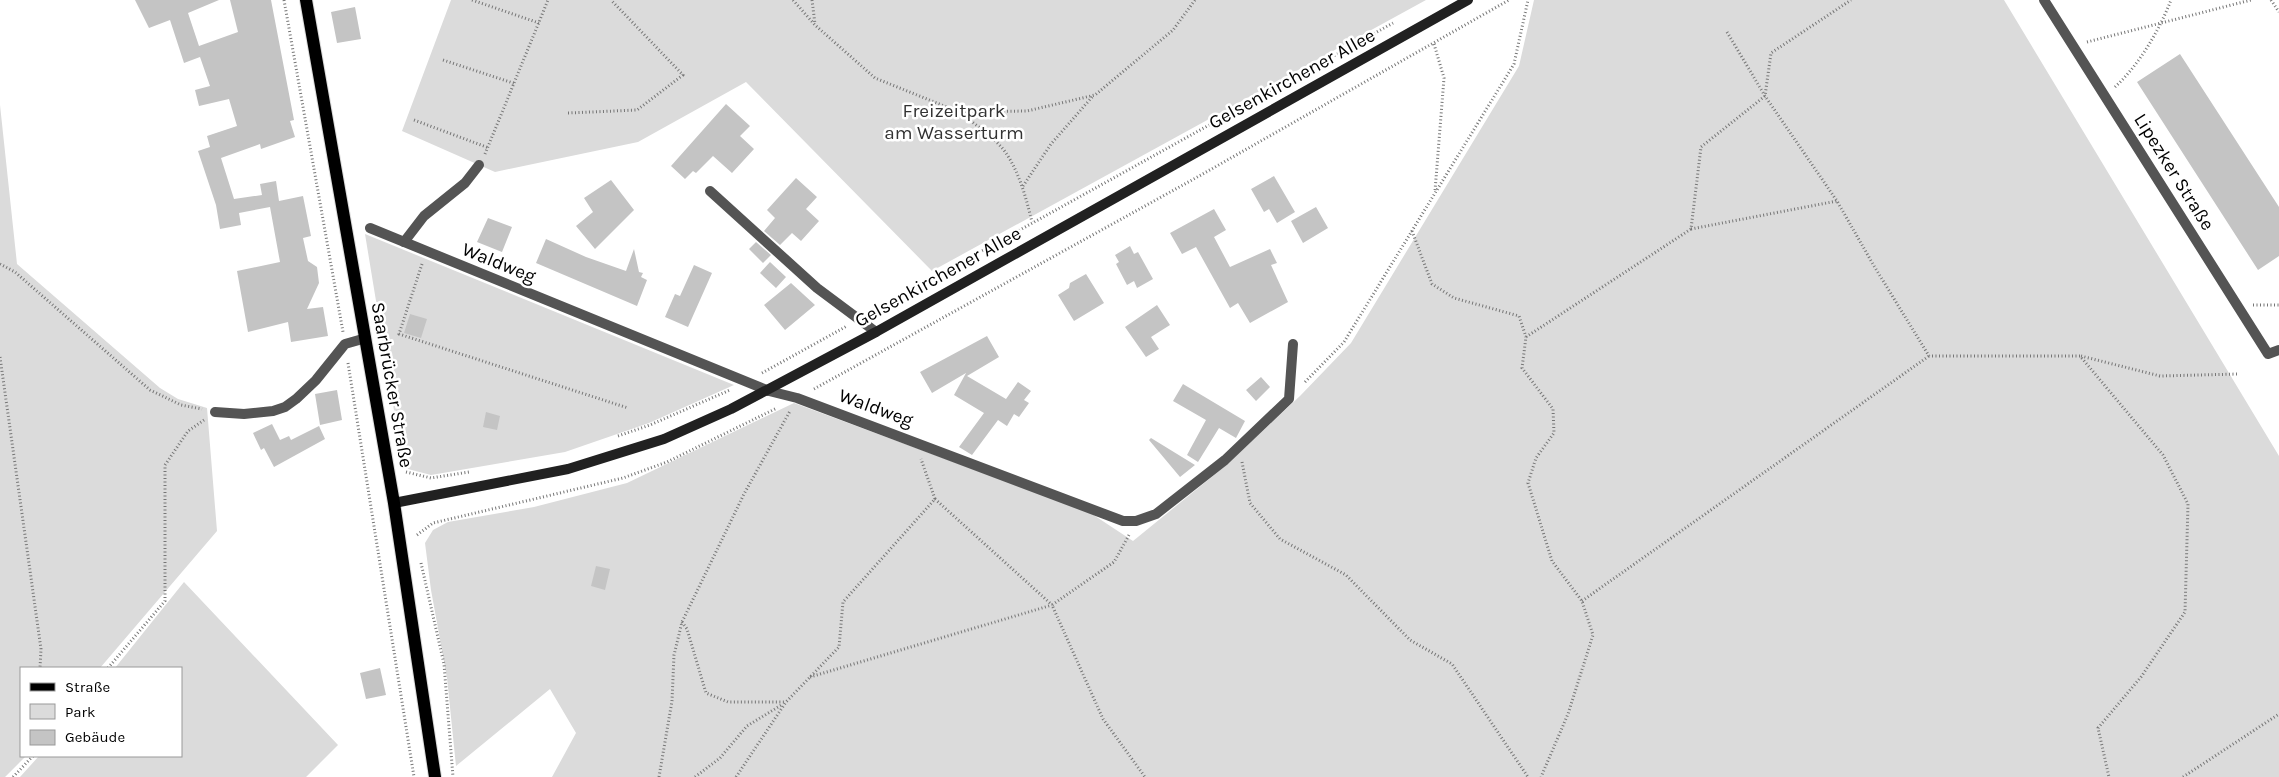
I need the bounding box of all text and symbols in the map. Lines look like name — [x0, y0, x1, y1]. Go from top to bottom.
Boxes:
street label: Gelsenkirchener Allee — [1205, 24, 1379, 134]
park label: Freizeitpark am Wasserturm — [884, 100, 1024, 144]
street label: Lipezker Straße — [2129, 110, 2219, 234]
street label: Gelsenkirchener Allee — [851, 222, 1025, 332]
street label: Waldweg — [459, 238, 539, 288]
street label: Saarbrücker Straße — [367, 300, 417, 470]
street label: Waldweg — [836, 384, 917, 432]
legend — [20, 667, 182, 757]
text: Straße — [65, 678, 110, 696]
text: Park — [65, 703, 95, 721]
text: Gebäude — [65, 728, 125, 746]

